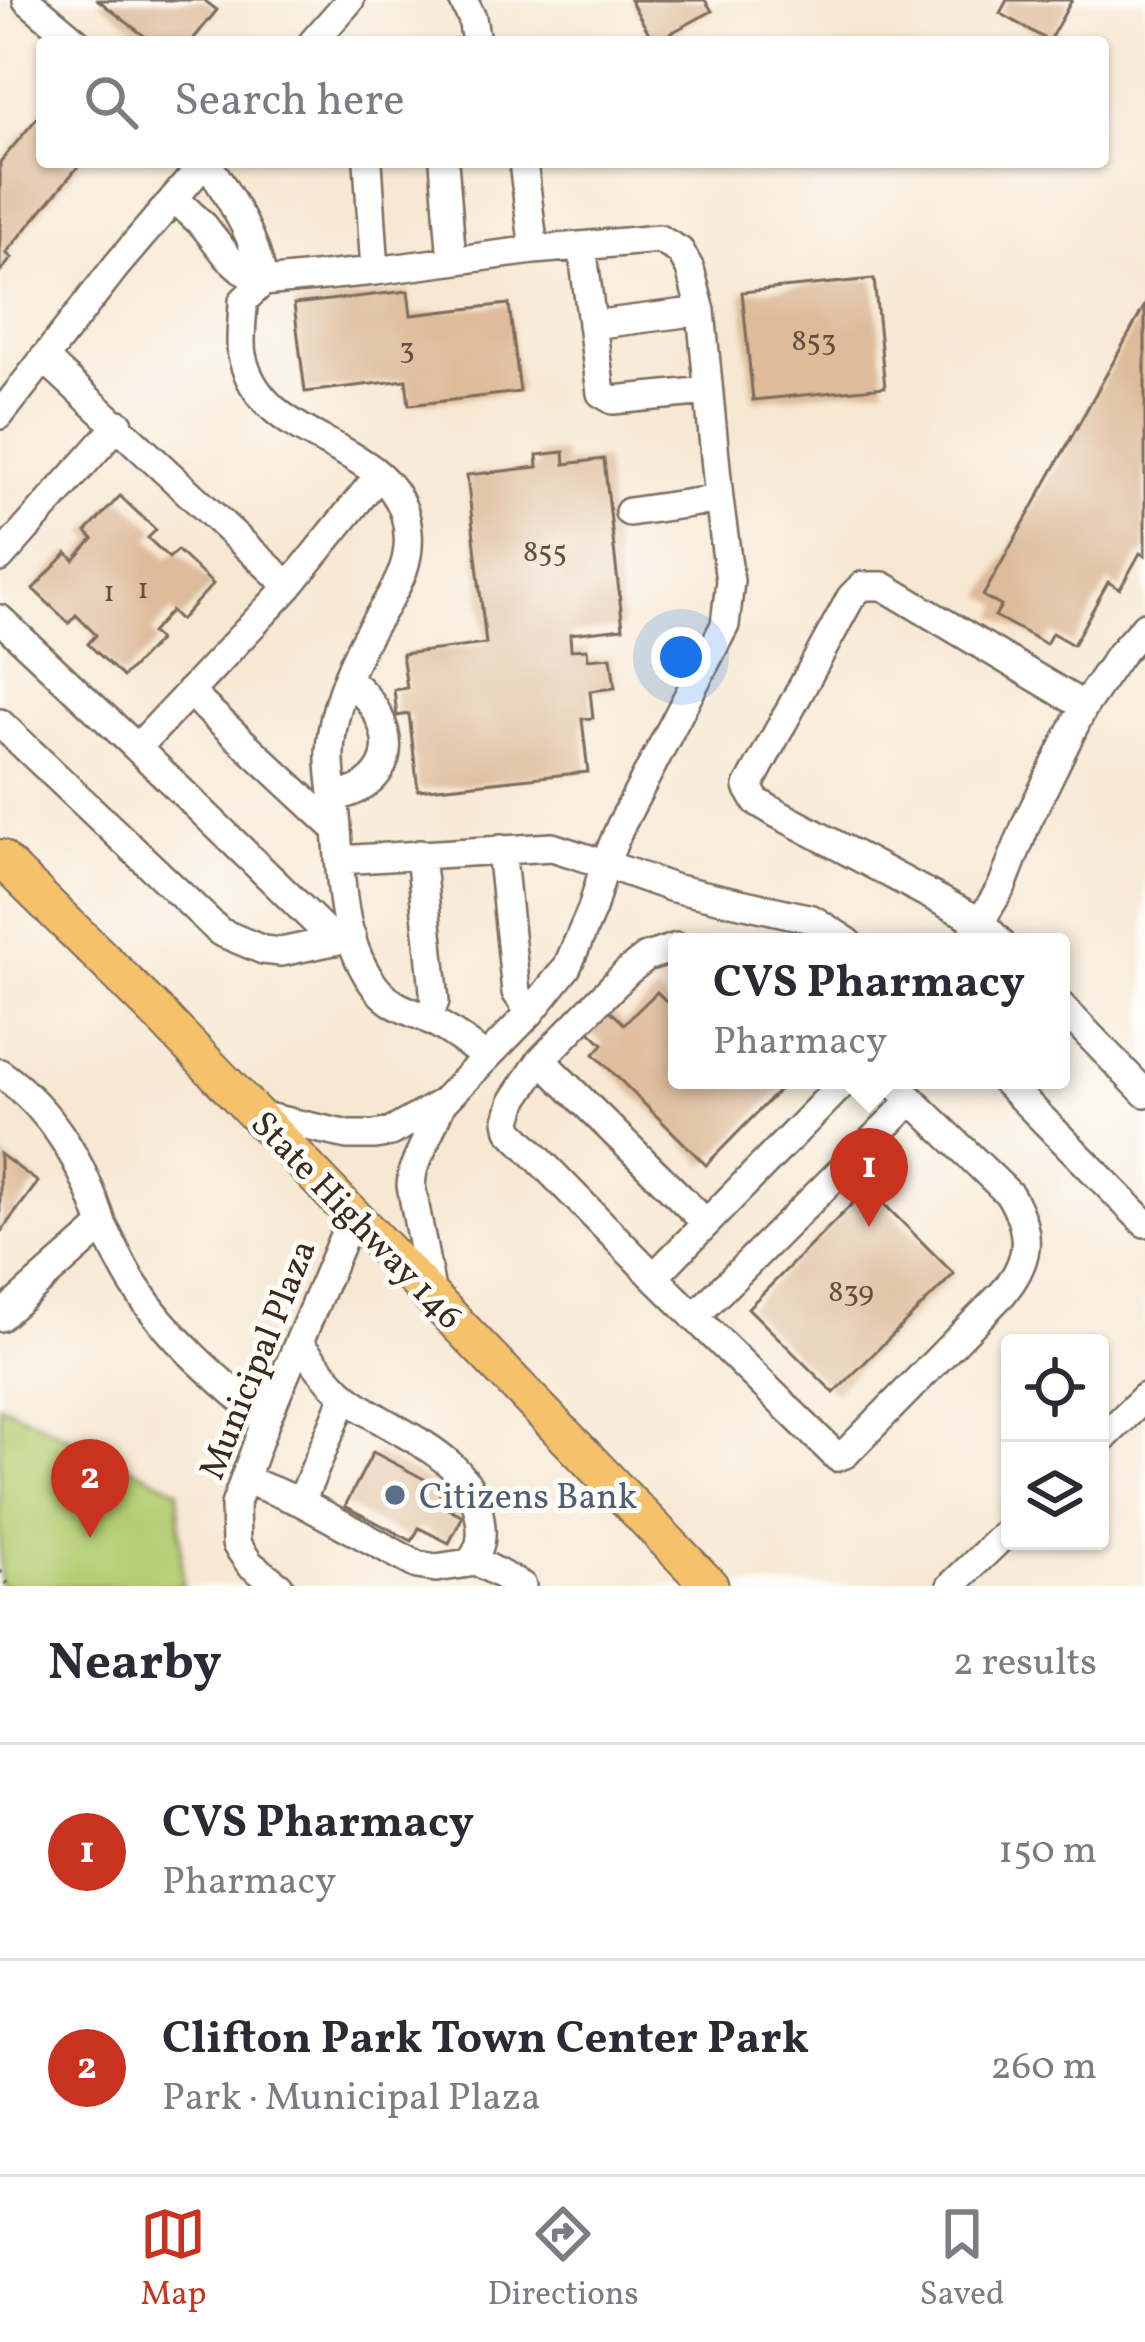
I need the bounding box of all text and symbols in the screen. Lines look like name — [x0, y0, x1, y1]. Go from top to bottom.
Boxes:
search box — [36, 36, 1109, 168]
icon: search — [78, 69, 144, 135]
text: Search here — [174, 71, 405, 134]
house number: 853 — [792, 321, 836, 363]
house number: 3 — [399, 329, 415, 371]
house number: 855 — [523, 532, 567, 574]
house number: 1 — [137, 569, 149, 611]
house number: 1 — [103, 572, 115, 614]
your location — [651, 627, 711, 687]
popup — [668, 933, 1070, 1089]
text: CVS Pharmacy — [713, 953, 1025, 1016]
text: Pharmacy — [713, 1016, 887, 1070]
street label: State Highway 146 — [238, 1101, 473, 1342]
pin: 1 — [830, 1128, 908, 1227]
street label: Municipal Plaza — [189, 1233, 331, 1488]
house number: 839 — [828, 1272, 874, 1314]
map controls — [1001, 1334, 1109, 1550]
button: locate — [1001, 1334, 1109, 1442]
pin: 2 — [51, 1439, 129, 1538]
button: layers — [1001, 1442, 1109, 1550]
place label: Citizens Bank — [419, 1474, 637, 1524]
marker: Citizens Bank — [382, 1482, 408, 1508]
text: Nearby — [48, 1629, 222, 1700]
text: 2 results — [953, 1637, 1097, 1691]
text: CVS Pharmacy — [162, 1793, 474, 1856]
text: 1 — [79, 1825, 95, 1879]
text: 150 m — [998, 1825, 1097, 1879]
text: Pharmacy — [162, 1856, 336, 1910]
text: Clifton Park Town Center Park — [162, 2009, 809, 2072]
text: 2 — [77, 2041, 97, 2095]
text: 260 m — [991, 2041, 1097, 2095]
text: Park · Municipal Plaza — [162, 2072, 541, 2126]
tab: Map — [140, 2201, 207, 2319]
tab: Directions — [487, 2201, 639, 2319]
tab: Saved — [920, 2201, 1005, 2319]

